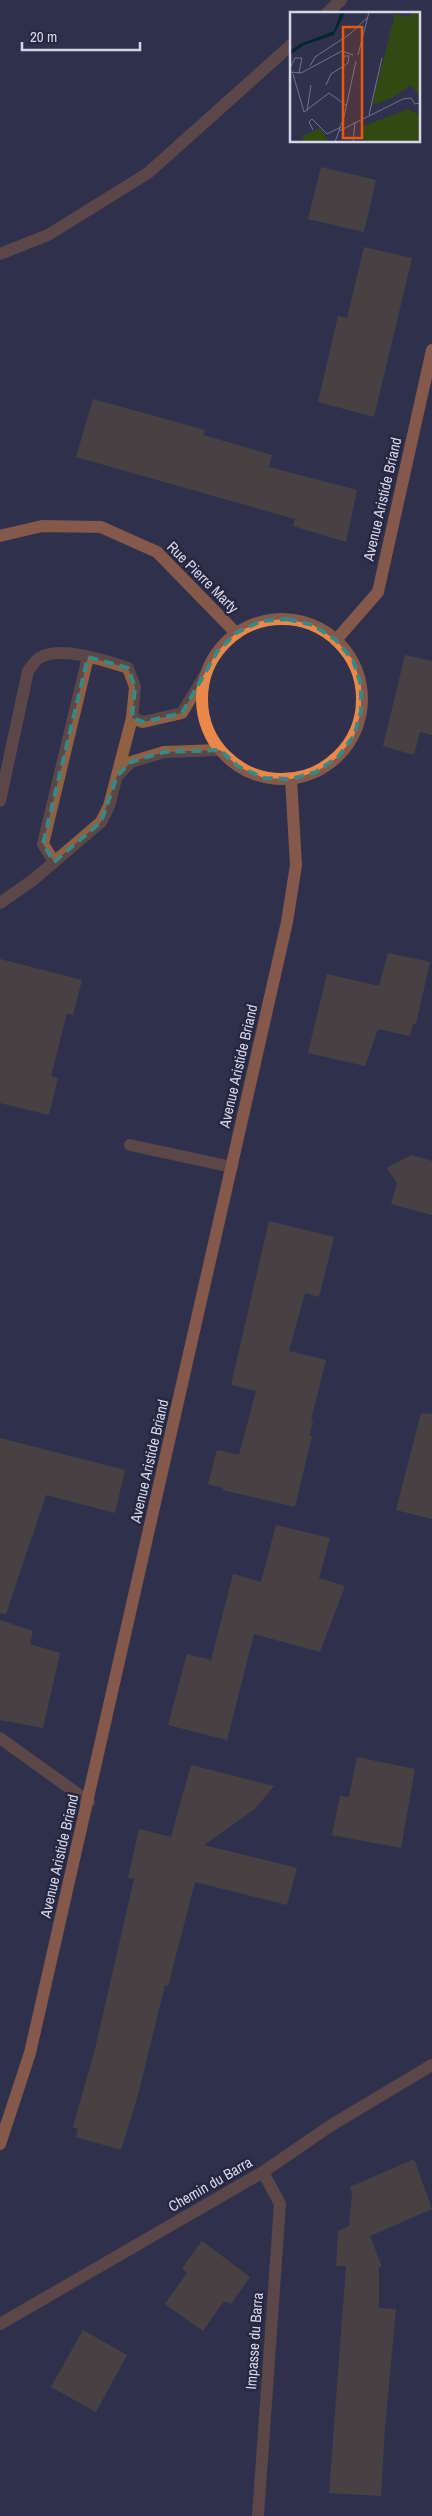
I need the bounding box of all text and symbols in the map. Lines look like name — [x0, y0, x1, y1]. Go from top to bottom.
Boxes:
inset map — [290, 12, 420, 142]
scale bar — [22, 20, 140, 52]
text: 20 m — [30, 26, 57, 47]
street label: Avenue Aristide Briand — [357, 435, 406, 564]
street label: Rue Pierre Marty — [162, 536, 244, 618]
street label: Avenue Aristide Briand — [213, 1002, 262, 1131]
street label: Avenue Aristide Briand — [124, 1397, 173, 1526]
street label: Avenue Aristide Briand — [34, 1792, 83, 1921]
street label: Chemin du Barra — [164, 2151, 256, 2217]
street label: Impasse du Barra — [240, 2292, 268, 2390]

